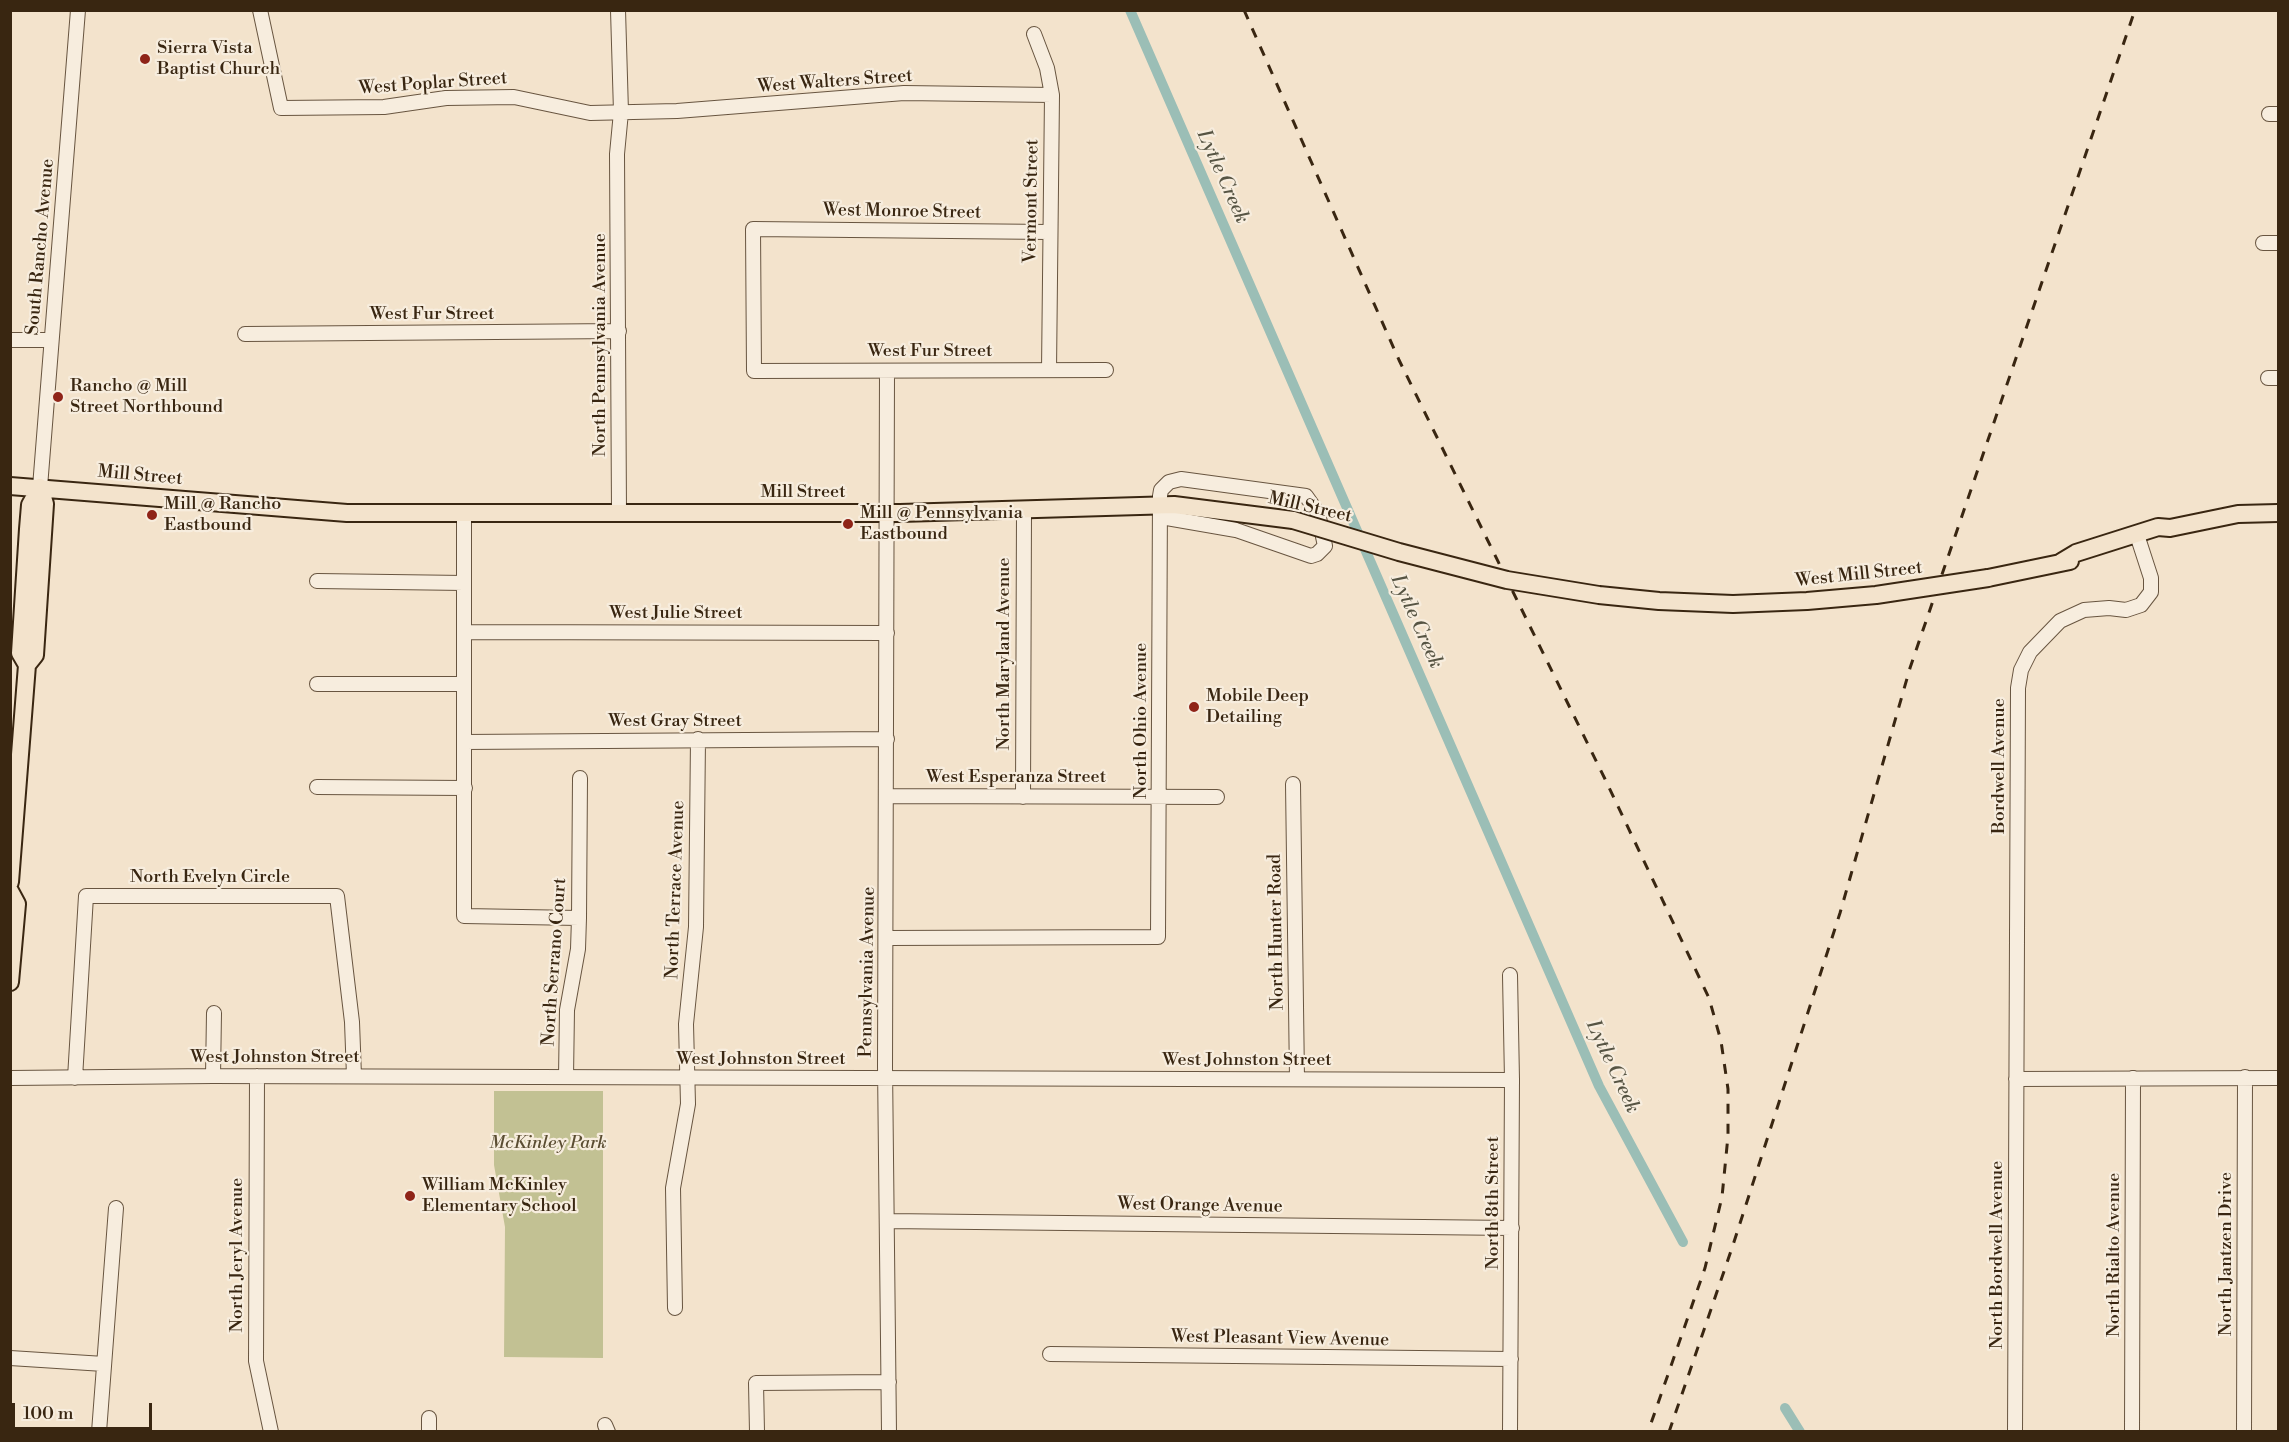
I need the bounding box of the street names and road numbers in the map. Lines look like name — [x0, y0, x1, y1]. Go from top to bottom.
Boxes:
street label: West Walters Street — [757, 66, 913, 98]
street label: West Poplar Street — [358, 68, 508, 100]
street label: Vermont Street — [1020, 139, 1044, 263]
street label: South Rancho Avenue — [23, 158, 59, 336]
street label: West Monroe Street — [823, 200, 981, 224]
street label: North Pennsylvania Avenue — [590, 233, 612, 457]
street label: West Fur Street — [370, 304, 494, 326]
street label: West Fur Street — [868, 341, 992, 363]
street label: Mill Street — [97, 462, 183, 490]
street label: Mill Street — [760, 482, 846, 504]
street label: Mill Street — [1266, 488, 1354, 528]
street label: North Maryland Avenue — [994, 557, 1016, 751]
street label: West Mill Street — [1794, 558, 1924, 592]
street label: West Julie Street — [609, 603, 743, 625]
street label: North Ohio Avenue — [1131, 643, 1153, 799]
street label: Bordwell Avenue — [1989, 698, 2011, 834]
street label: West Gray Street — [608, 711, 742, 733]
street label: West Esperanza Street — [926, 767, 1106, 789]
street label: North Terrace Avenue — [662, 800, 690, 980]
street label: North Hunter Road — [1265, 854, 1289, 1010]
street label: North Evelyn Circle — [130, 867, 290, 889]
street label: North Serrano Court — [538, 877, 572, 1047]
street label: Pennsylvania Avenue — [856, 886, 880, 1058]
street label: West Johnston Street — [190, 1047, 360, 1069]
street label: West Johnston Street — [676, 1049, 846, 1071]
street label: West Johnston Street — [1162, 1050, 1332, 1072]
street label: North 8th Street — [1483, 1136, 1505, 1270]
street label: North Bordwell Avenue — [1987, 1161, 2009, 1349]
street label: North Jantzen Drive — [2216, 1172, 2238, 1336]
street label: North Rialto Avenue — [2104, 1173, 2126, 1337]
street label: North Jeryl Avenue — [227, 1178, 249, 1332]
street label: West Orange Avenue — [1117, 1194, 1283, 1218]
street label: West Pleasant View Avenue — [1171, 1326, 1389, 1352]

